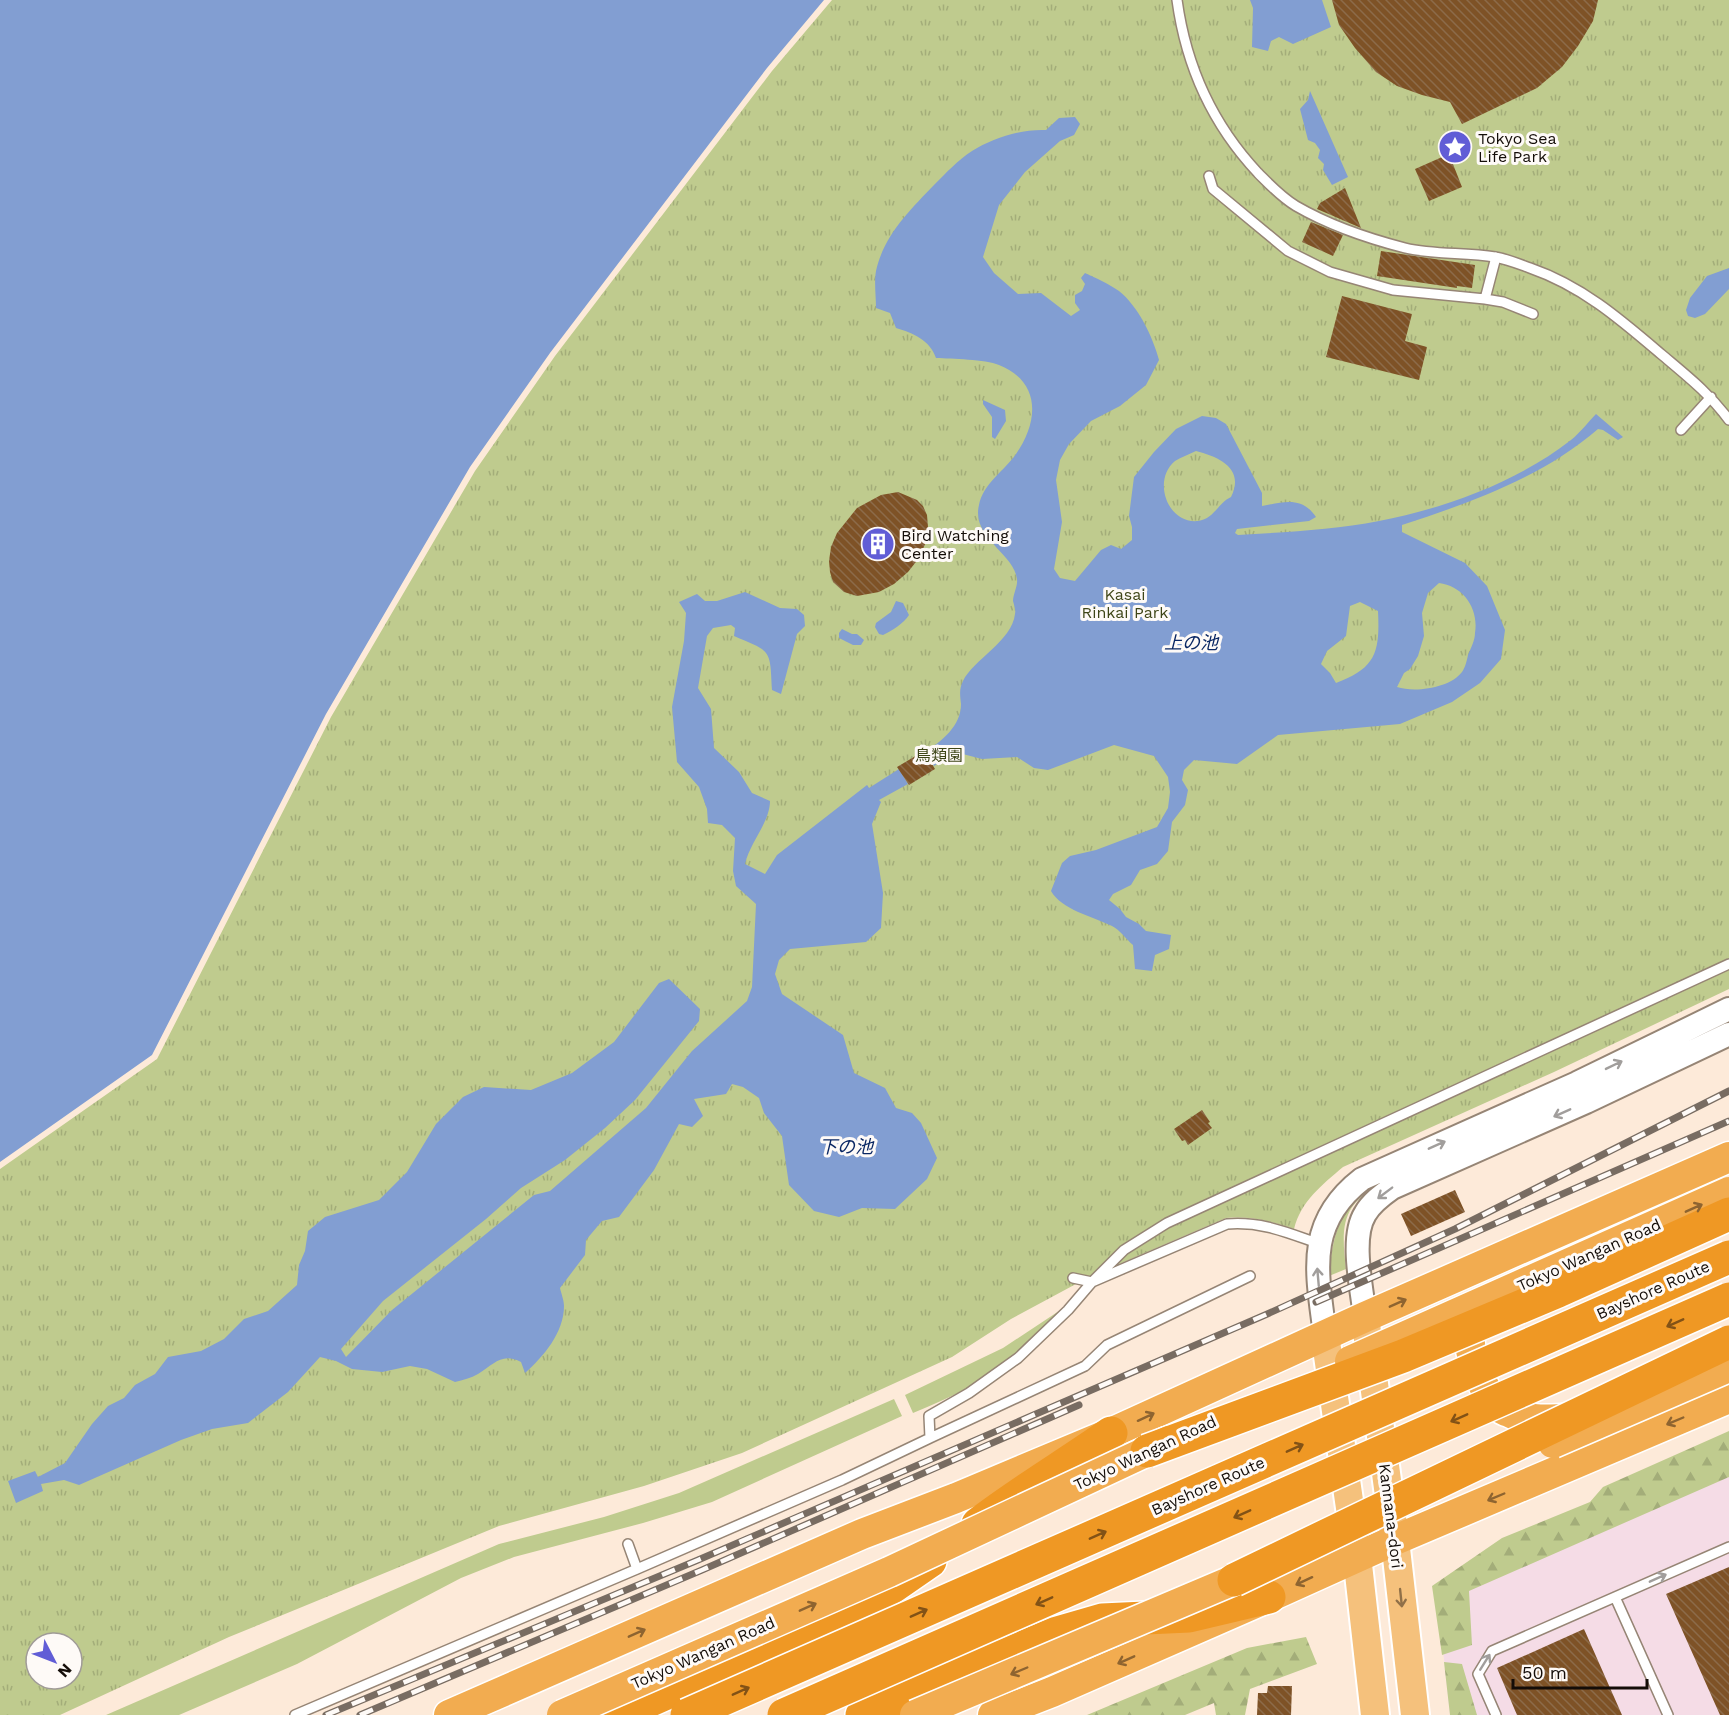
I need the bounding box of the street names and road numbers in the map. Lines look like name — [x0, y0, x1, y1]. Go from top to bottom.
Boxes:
street label: Tokyo Wangan Road — [1514, 1215, 1664, 1295]
street label: Bayshore Route — [1594, 1257, 1712, 1323]
street label: Tokyo Wangan Road — [1071, 1412, 1219, 1494]
street label: Bayshore Route — [1149, 1453, 1267, 1519]
street label: Kannana-dori — [1375, 1463, 1407, 1569]
street label: Tokyo Wangan Road — [628, 1613, 778, 1693]

